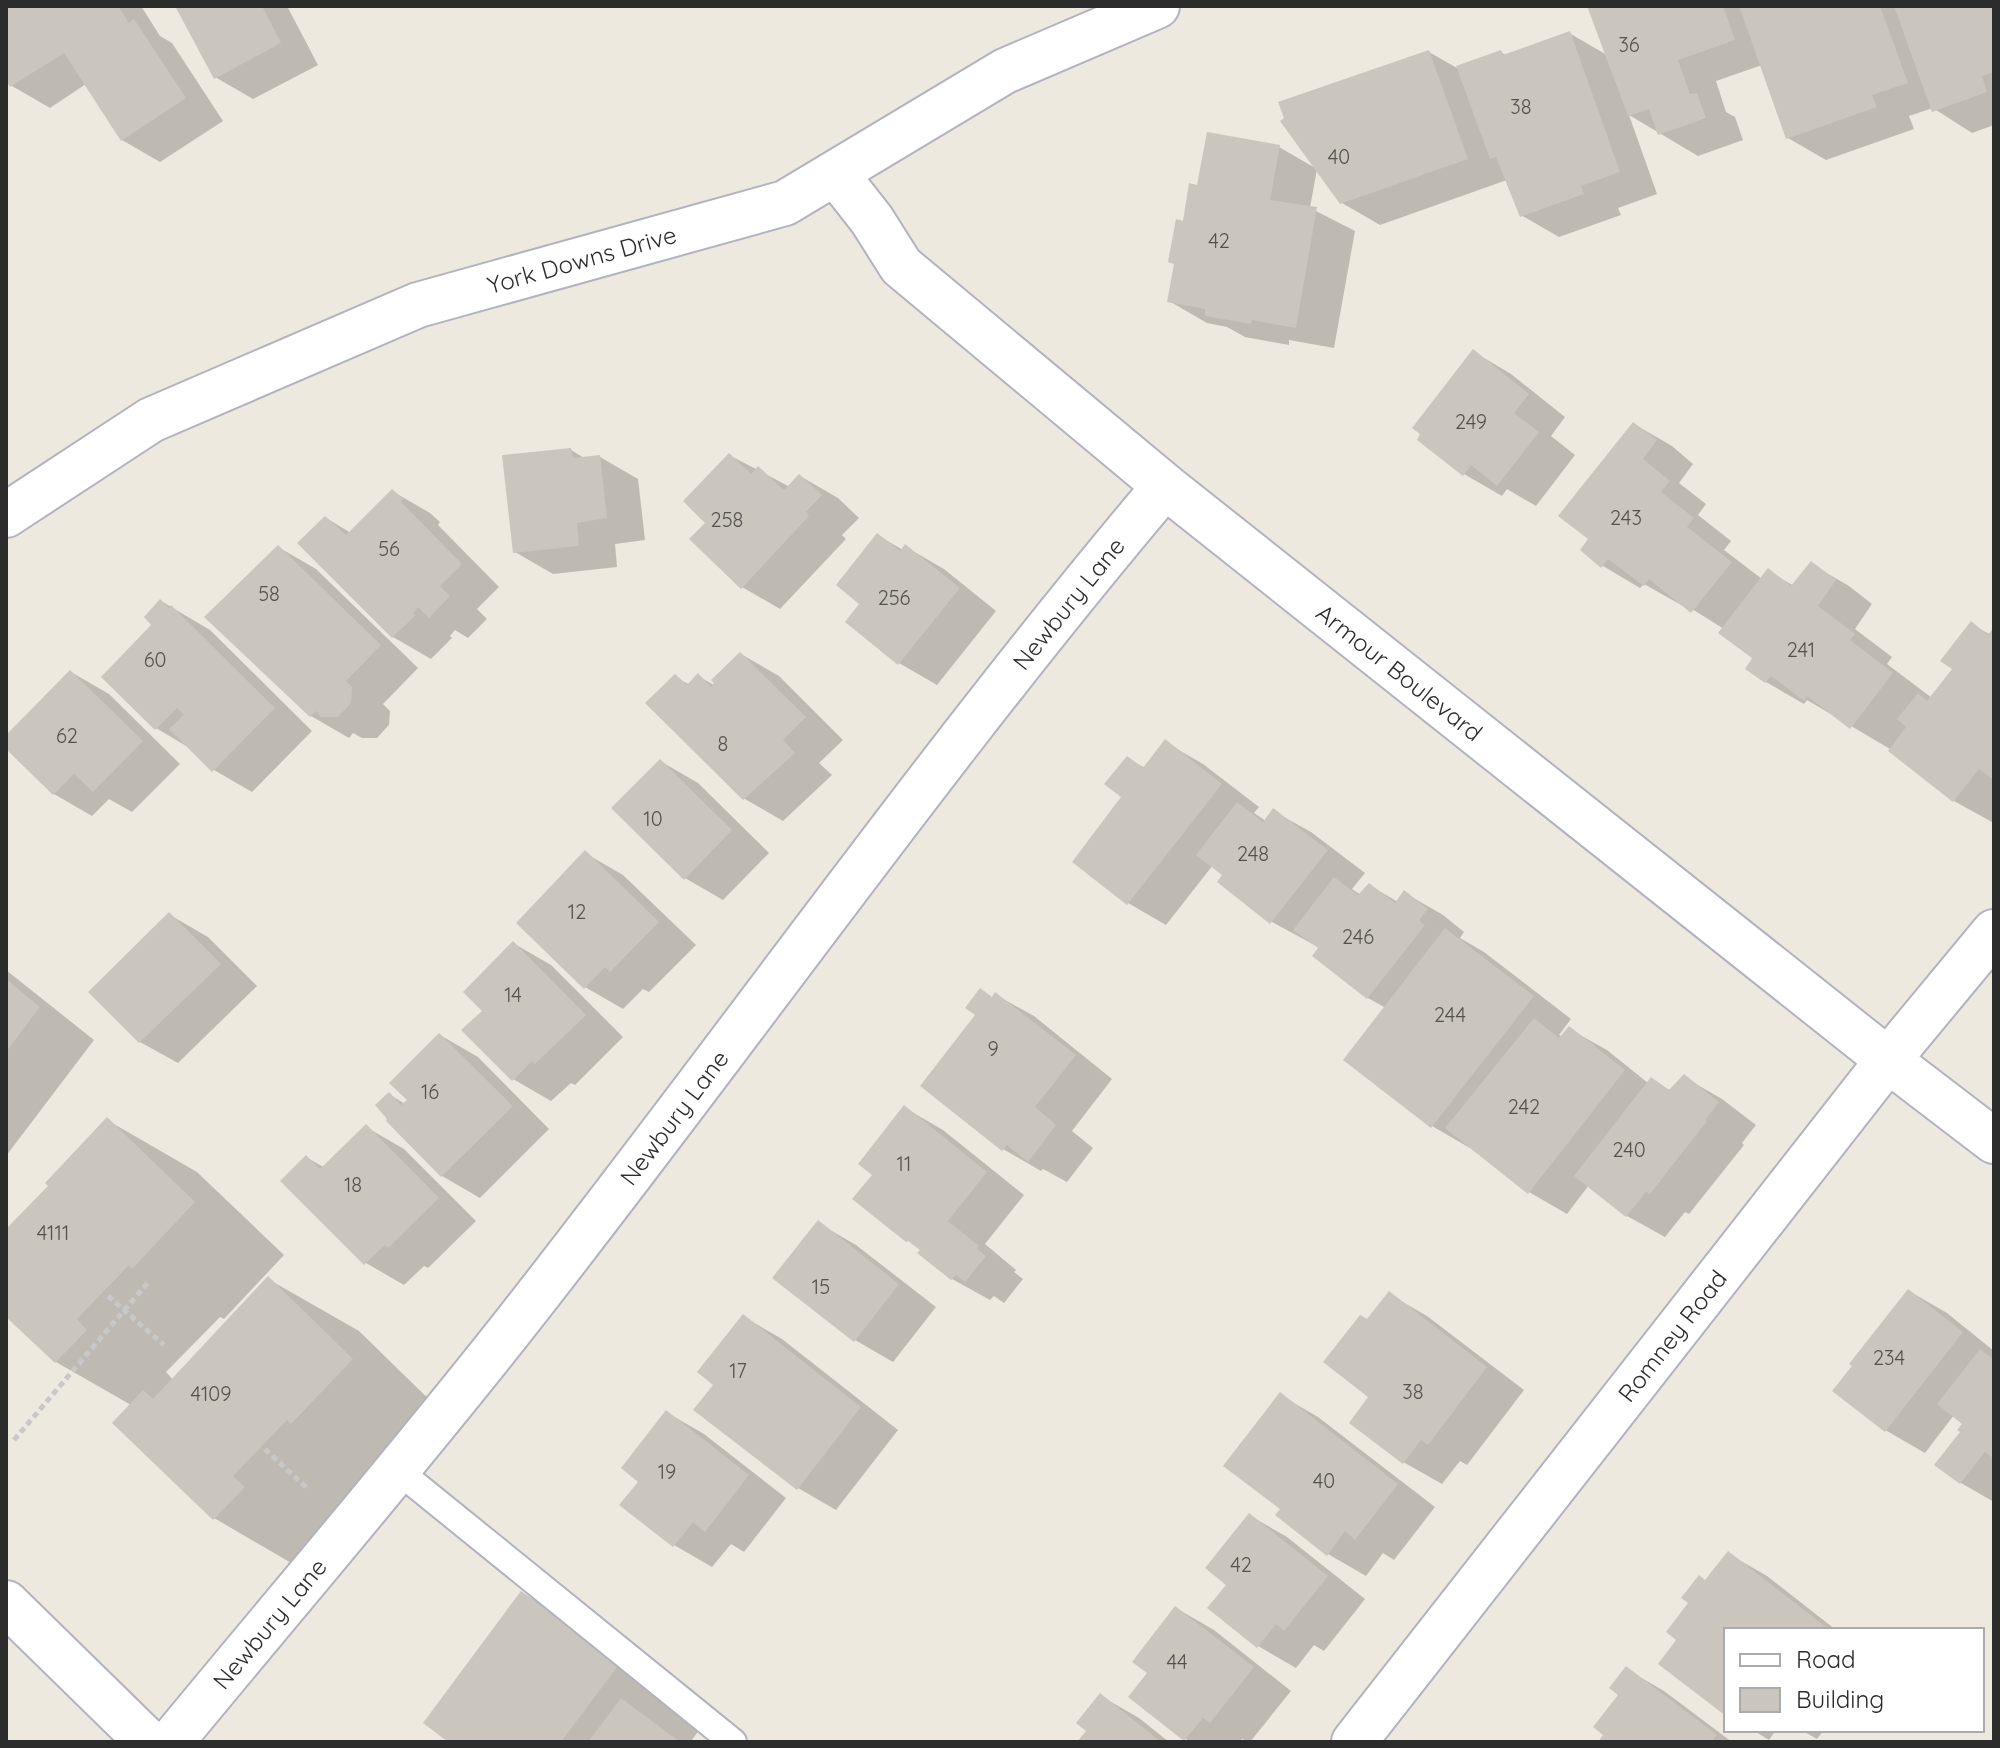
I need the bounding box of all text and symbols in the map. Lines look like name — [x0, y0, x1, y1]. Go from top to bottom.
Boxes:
house number: 36 — [1618, 32, 1640, 57]
house number: 38 — [1510, 94, 1532, 119]
house number: 40 — [1328, 144, 1350, 169]
street label: York Downs Drive — [484, 219, 680, 300]
house number: 42 — [1208, 228, 1230, 253]
house number: 249 — [1455, 409, 1487, 434]
house number: 243 — [1610, 505, 1642, 530]
house number: 258 — [711, 507, 743, 532]
street label: Newbury Lane — [1006, 531, 1131, 676]
house number: 56 — [378, 536, 400, 561]
house number: 58 — [258, 581, 280, 606]
house number: 256 — [878, 585, 911, 610]
street label: Armour Boulevard — [1311, 597, 1489, 747]
house number: 241 — [1787, 637, 1815, 662]
house number: 60 — [144, 647, 166, 672]
house number: 62 — [56, 723, 78, 748]
house number: 8 — [718, 731, 728, 756]
house number: 10 — [643, 806, 663, 831]
house number: 248 — [1237, 841, 1269, 866]
house number: 12 — [568, 899, 586, 924]
house number: 246 — [1342, 924, 1374, 949]
house number: 14 — [504, 982, 522, 1007]
house number: 244 — [1434, 1002, 1466, 1027]
house number: 9 — [987, 1036, 999, 1061]
street label: Newbury Lane — [613, 1044, 735, 1191]
house number: 16 — [421, 1079, 439, 1104]
house number: 242 — [1508, 1094, 1540, 1119]
house number: 240 — [1612, 1137, 1646, 1162]
house number: 11 — [897, 1151, 911, 1176]
house number: 18 — [344, 1172, 362, 1197]
house number: 4111 — [37, 1220, 69, 1245]
street label: Romney Road — [1611, 1264, 1733, 1408]
house number: 15 — [812, 1274, 830, 1299]
house number: 234 — [1873, 1345, 1905, 1370]
house number: 17 — [729, 1358, 747, 1383]
house number: 38 — [1402, 1379, 1424, 1404]
house number: 4109 — [191, 1381, 231, 1406]
house number: 19 — [658, 1459, 676, 1484]
house number: 40 — [1313, 1468, 1335, 1493]
street label: Newbury Lane — [206, 1552, 333, 1695]
house number: 42 — [1230, 1552, 1252, 1577]
legend — [1724, 1628, 1984, 1732]
text: Road — [1796, 1644, 1856, 1674]
house number: 44 — [1166, 1649, 1188, 1674]
text: Building — [1796, 1684, 1884, 1714]

